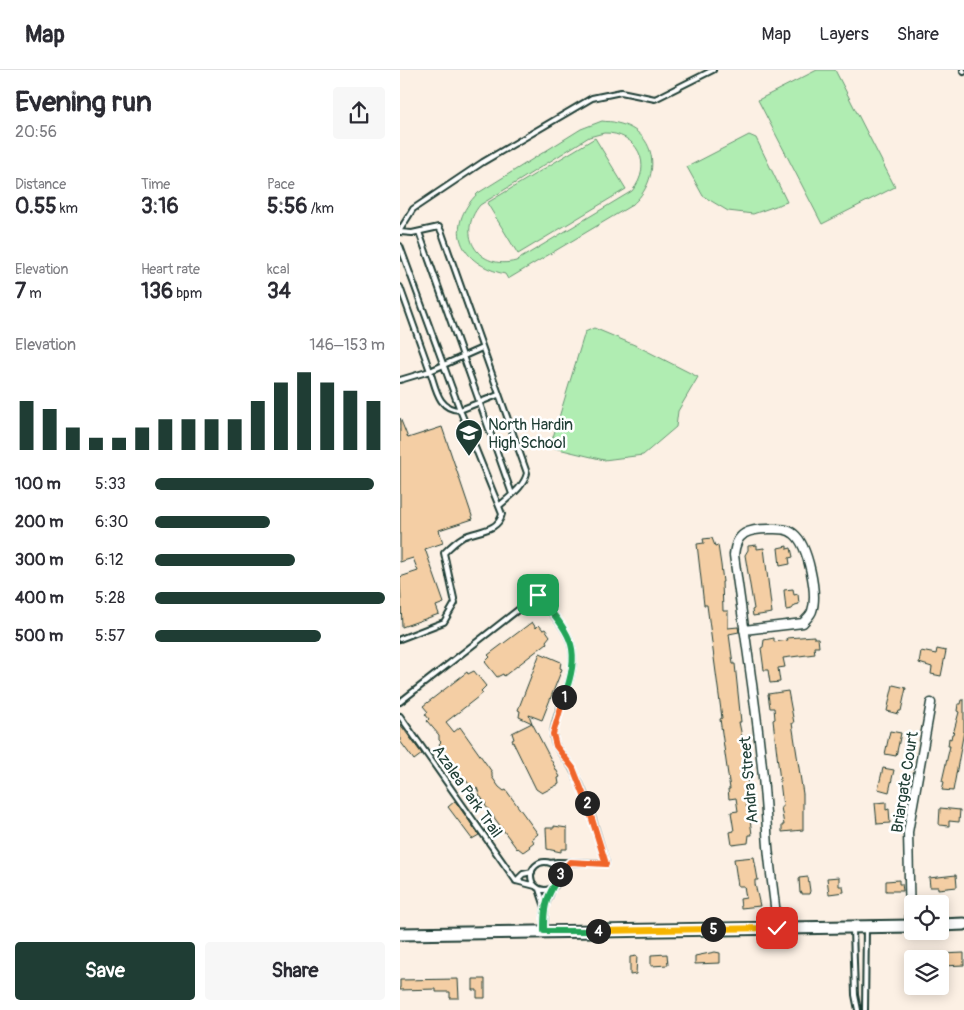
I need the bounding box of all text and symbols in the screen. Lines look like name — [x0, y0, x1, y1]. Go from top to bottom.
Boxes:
text: Map — [25, 20, 65, 49]
text: Map — [762, 23, 791, 46]
text: Layers — [819, 23, 869, 46]
text: Share — [897, 23, 939, 46]
text: Evening run — [15, 85, 152, 120]
button: share — [333, 87, 385, 139]
text: 20:56 — [15, 122, 57, 142]
text: Distance — [15, 176, 66, 193]
text: Time — [141, 176, 170, 193]
text: Pace — [267, 176, 295, 193]
text: 0.55 — [15, 193, 57, 220]
text: 3:16 — [141, 193, 179, 220]
text: 5:56 — [267, 193, 308, 220]
text: km — [57, 200, 78, 217]
text: /km — [308, 200, 334, 217]
text: Elevation — [15, 261, 68, 278]
text: Heart rate — [141, 261, 200, 278]
text: kcal — [267, 261, 290, 278]
text: 7 — [15, 278, 26, 305]
text: 136 — [141, 278, 173, 305]
text: 34 — [267, 278, 291, 305]
text: m — [26, 285, 42, 302]
text: bpm — [173, 285, 202, 302]
text: Elevation — [15, 335, 76, 355]
text: 146–153 m — [309, 335, 385, 355]
place label: North Hardin High School — [488, 415, 573, 453]
school or university icon: North Hardin High School — [454, 418, 484, 457]
text: 100 m — [15, 474, 61, 494]
text: 5:33 — [95, 474, 126, 494]
text: 200 m — [15, 512, 63, 532]
text: 6:30 — [95, 512, 128, 532]
text: 300 m — [15, 550, 63, 570]
text: 6:12 — [95, 550, 124, 570]
pin — [517, 574, 559, 616]
icon: arrive — [524, 581, 552, 609]
text: 400 m — [15, 588, 64, 608]
text: 5:28 — [95, 588, 125, 608]
text: 500 m — [15, 626, 63, 646]
text: 5:57 — [95, 626, 125, 646]
pin: 1 — [552, 684, 576, 710]
text: 1 — [562, 689, 567, 706]
street label: Briargate Court — [887, 730, 923, 834]
street label: Andra Street — [735, 735, 763, 824]
street label: Azalea Park Trail — [428, 741, 506, 842]
pin: 2 — [574, 790, 600, 816]
text: 2 — [584, 795, 591, 812]
pin: 3 — [548, 862, 572, 886]
text: 3 — [557, 866, 564, 883]
map controls — [904, 895, 949, 995]
button: locate — [904, 895, 949, 940]
pin — [756, 907, 798, 949]
icon: check — [763, 914, 791, 942]
pin: 5 — [700, 916, 726, 942]
pin: 4 — [586, 918, 610, 944]
text: 5 — [710, 921, 717, 938]
text: 4 — [594, 923, 603, 940]
button: Save — [15, 942, 195, 1000]
button: Share — [205, 942, 385, 1000]
button: layers — [904, 950, 949, 995]

